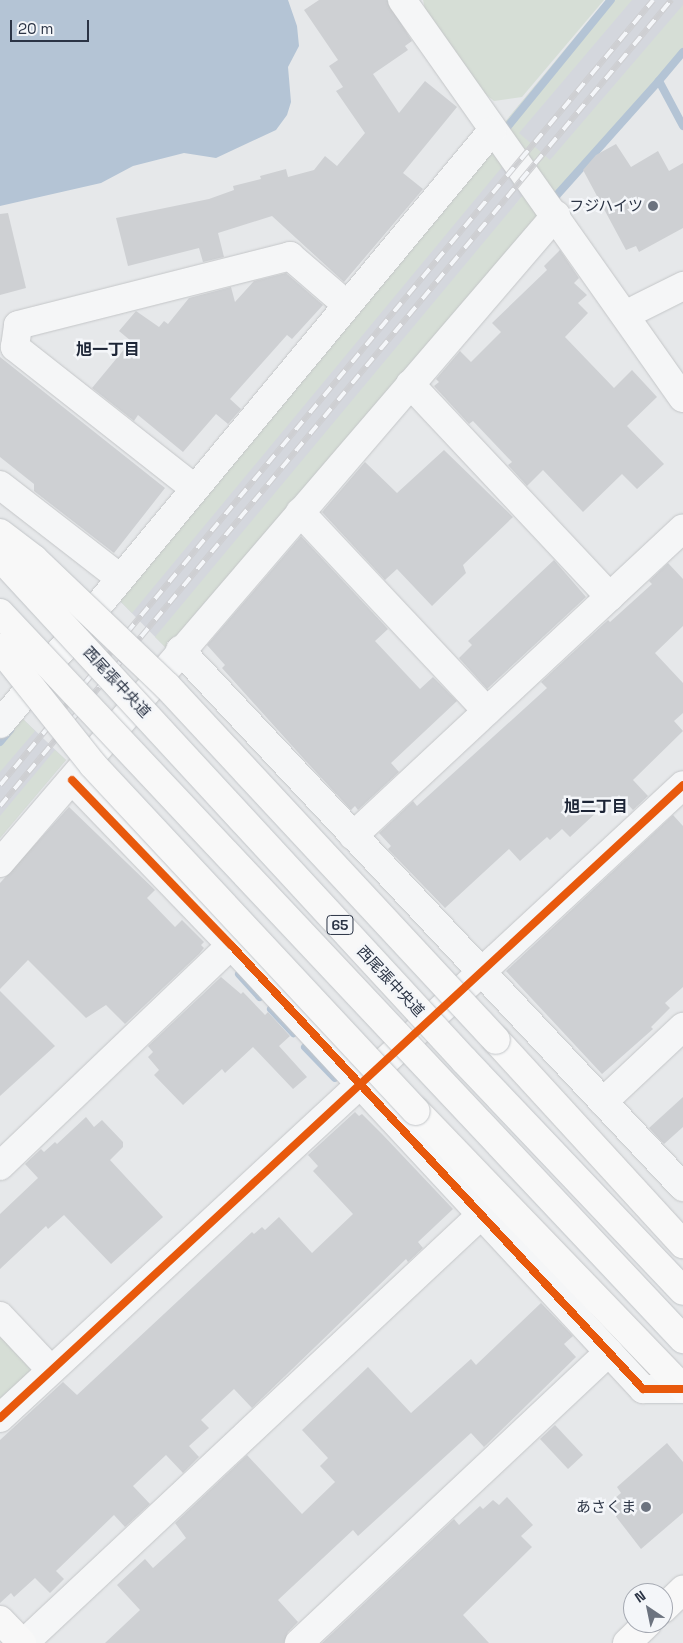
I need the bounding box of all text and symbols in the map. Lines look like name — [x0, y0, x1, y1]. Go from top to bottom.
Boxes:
scale bar — [12, 10, 91, 42]
text: 20 m — [18, 19, 53, 38]
place label: フジハイツ — [568, 197, 643, 215]
marker: フジハイツ — [647, 200, 659, 212]
district label: 旭一丁目 — [76, 340, 140, 360]
street label: 西尾張中央道 — [80, 643, 154, 721]
district label: 旭二丁目 — [564, 797, 628, 817]
road number: 65 — [326, 914, 354, 936]
street label: 西尾張中央道 — [354, 942, 428, 1020]
place label: あさくま — [576, 1498, 636, 1516]
marker: あさくま — [640, 1501, 652, 1513]
north arrow — [623, 1583, 673, 1633]
text: N — [631, 1586, 649, 1606]

